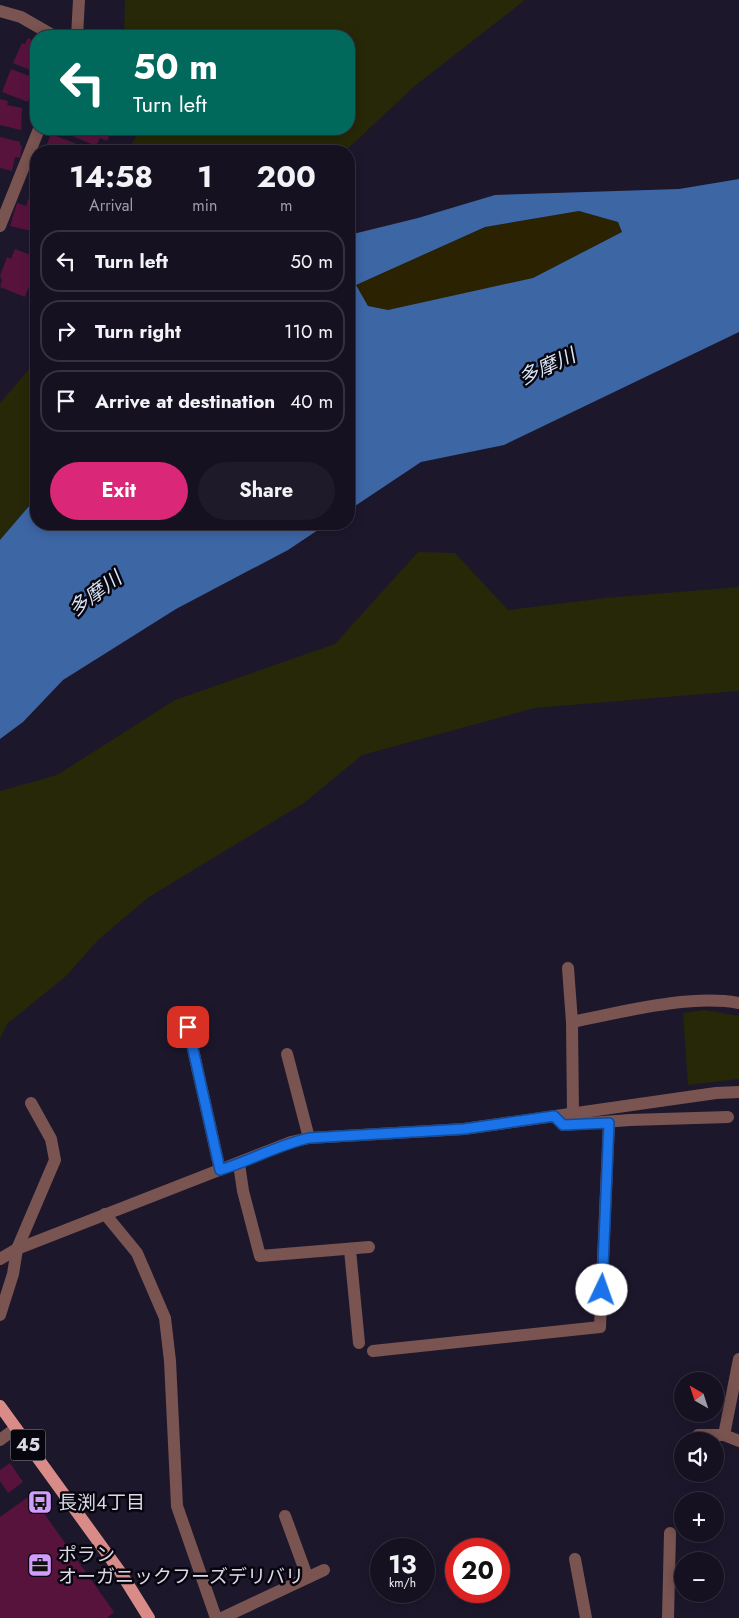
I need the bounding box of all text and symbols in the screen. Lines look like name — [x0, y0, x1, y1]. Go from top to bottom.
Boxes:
text: 50 m — [133, 42, 218, 92]
icon: left — [50, 50, 115, 115]
text: Turn left — [133, 88, 207, 120]
text: 14:58 — [69, 155, 153, 198]
text: 1 — [197, 155, 212, 198]
text: 200 — [256, 155, 316, 198]
text: Arrival — [89, 194, 133, 217]
text: min — [192, 194, 217, 217]
text: m — [280, 194, 292, 217]
icon: left — [52, 247, 80, 275]
text: Turn left — [95, 248, 168, 275]
text: 50 m — [290, 248, 333, 275]
icon: right — [52, 317, 80, 345]
text: Turn right — [95, 318, 181, 345]
text: 110 m — [284, 318, 333, 345]
water label: 多摩川 — [514, 340, 582, 393]
icon: arrive — [52, 387, 80, 415]
text: Arrive at destination — [95, 388, 275, 415]
text: 40 m — [290, 388, 333, 415]
button: Exit — [50, 462, 188, 520]
button: Share — [198, 462, 335, 520]
water label: 多摩川 — [62, 563, 129, 624]
pin — [167, 1006, 209, 1048]
icon: arrive — [174, 1013, 202, 1041]
position arrow — [575, 1263, 627, 1315]
north arrow — [674, 1372, 724, 1422]
map controls — [674, 1372, 724, 1602]
road number: 45 — [10, 1430, 46, 1460]
button: sound — [674, 1432, 724, 1482]
bus stop icon: 長渕４丁目 — [27, 1489, 53, 1515]
place label: 長渕４丁目 — [58, 1489, 145, 1516]
button: + — [674, 1492, 724, 1542]
speed limit sign: 20 — [445, 1538, 510, 1603]
place label: ポラン オーガニックフーズデリバリ — [58, 1541, 304, 1590]
text: 13 — [388, 1546, 417, 1582]
office icon: ポラン オーガニックフーズデリバリ — [27, 1552, 53, 1578]
button: − — [674, 1552, 724, 1602]
text: km/h — [389, 1574, 416, 1592]

